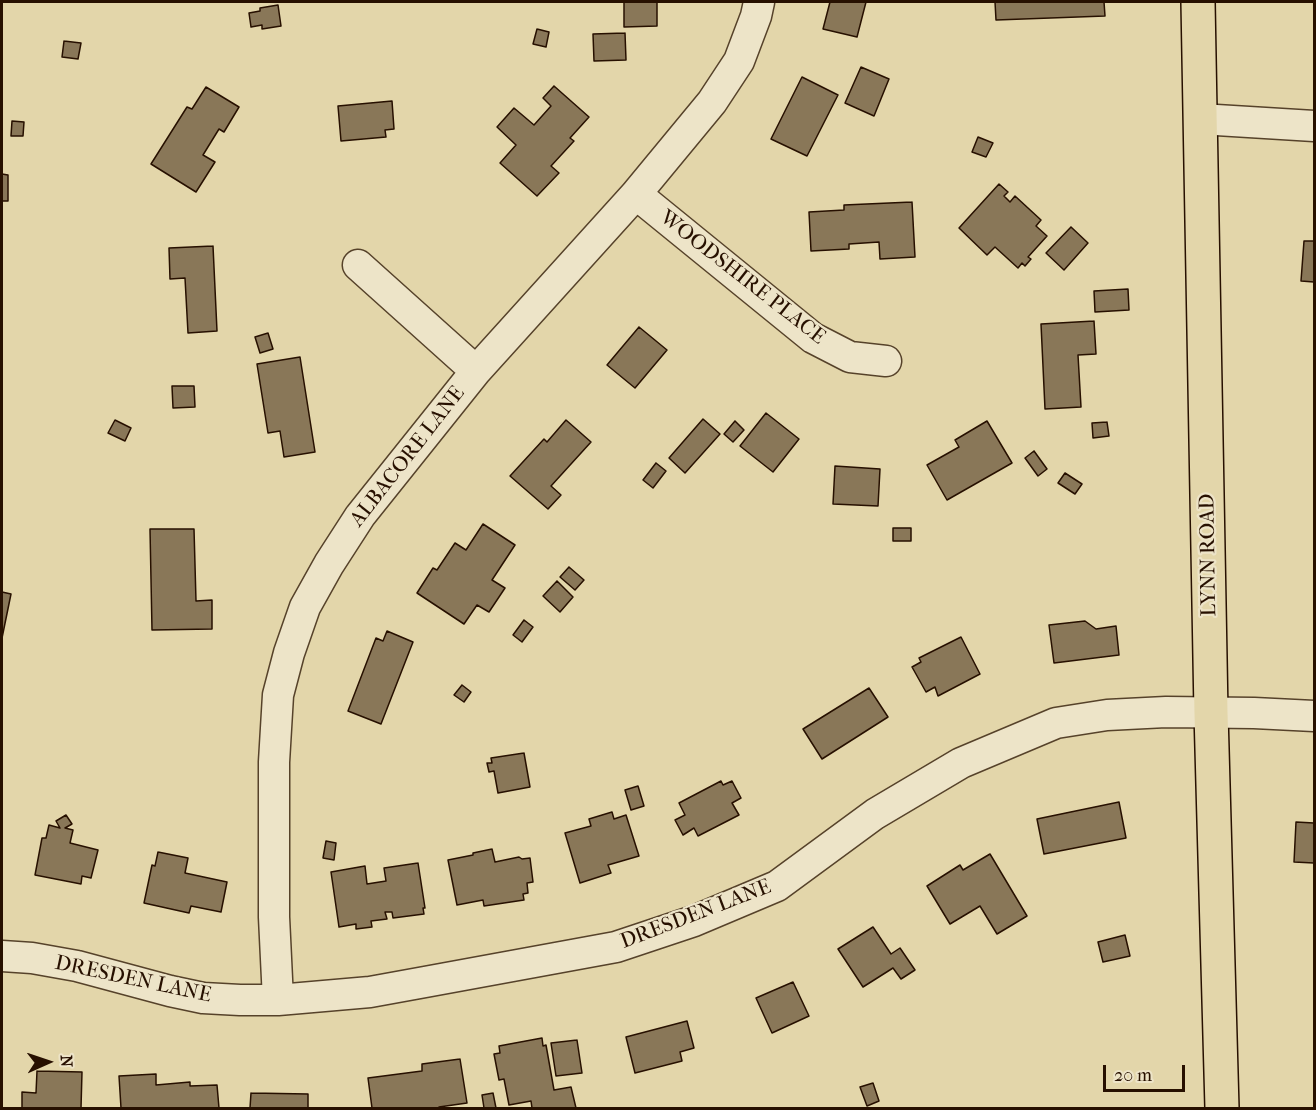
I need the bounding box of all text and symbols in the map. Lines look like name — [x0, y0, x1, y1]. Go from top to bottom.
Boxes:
street label: WOODSHIRE PLACE — [654, 206, 830, 350]
street label: ALBACORE LANE — [345, 382, 471, 532]
street label: LYNN ROAD — [1195, 493, 1223, 617]
street label: DRESDEN LANE — [617, 875, 775, 955]
street label: DRESDEN LANE — [53, 951, 213, 1009]
north arrow — [18, 1032, 78, 1092]
scale bar — [1106, 1053, 1188, 1091]
text: N — [57, 1054, 76, 1068]
text: 20 m — [1114, 1065, 1152, 1086]

